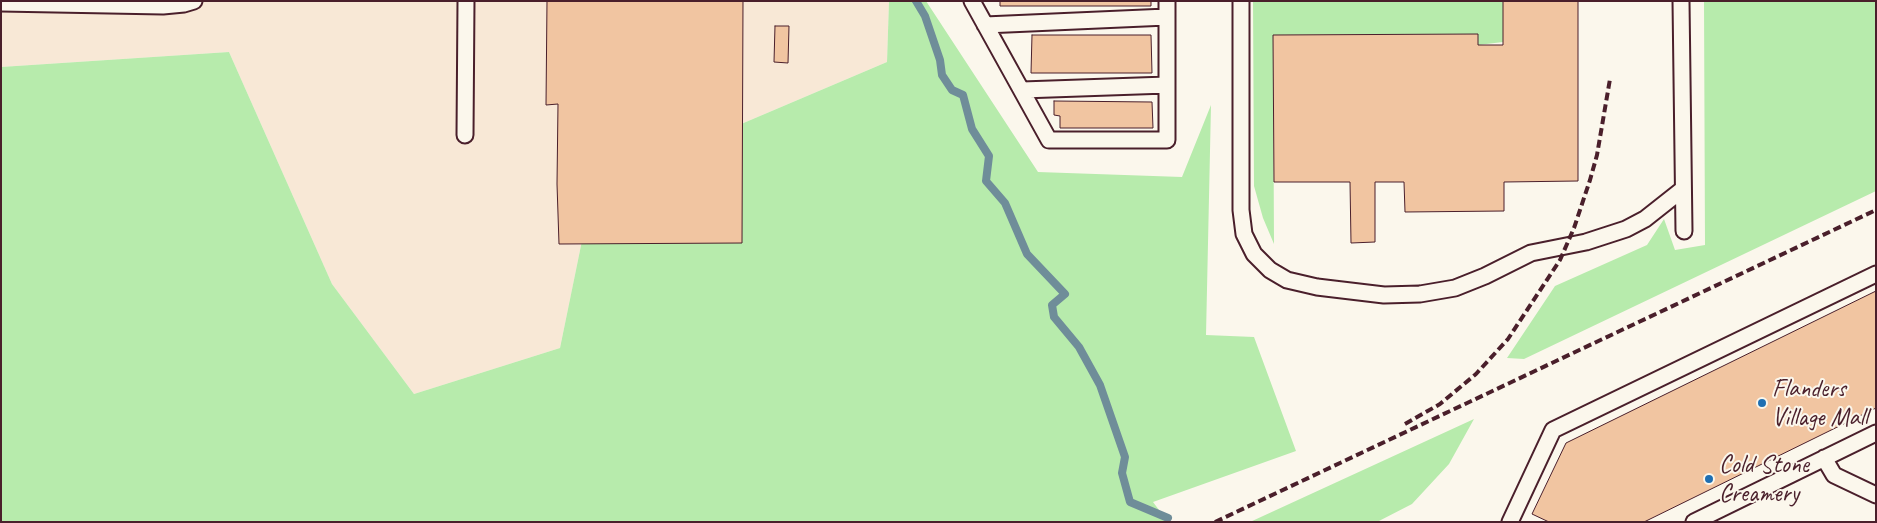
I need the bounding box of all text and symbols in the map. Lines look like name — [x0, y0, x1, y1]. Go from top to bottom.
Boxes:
place label: Flanders Village Mall — [1772, 374, 1868, 433]
marker: Flanders Village Mall — [1756, 397, 1768, 409]
place label: Cold Stone Creamery — [1719, 450, 1809, 509]
marker: Cold Stone Creamery — [1703, 473, 1715, 485]

